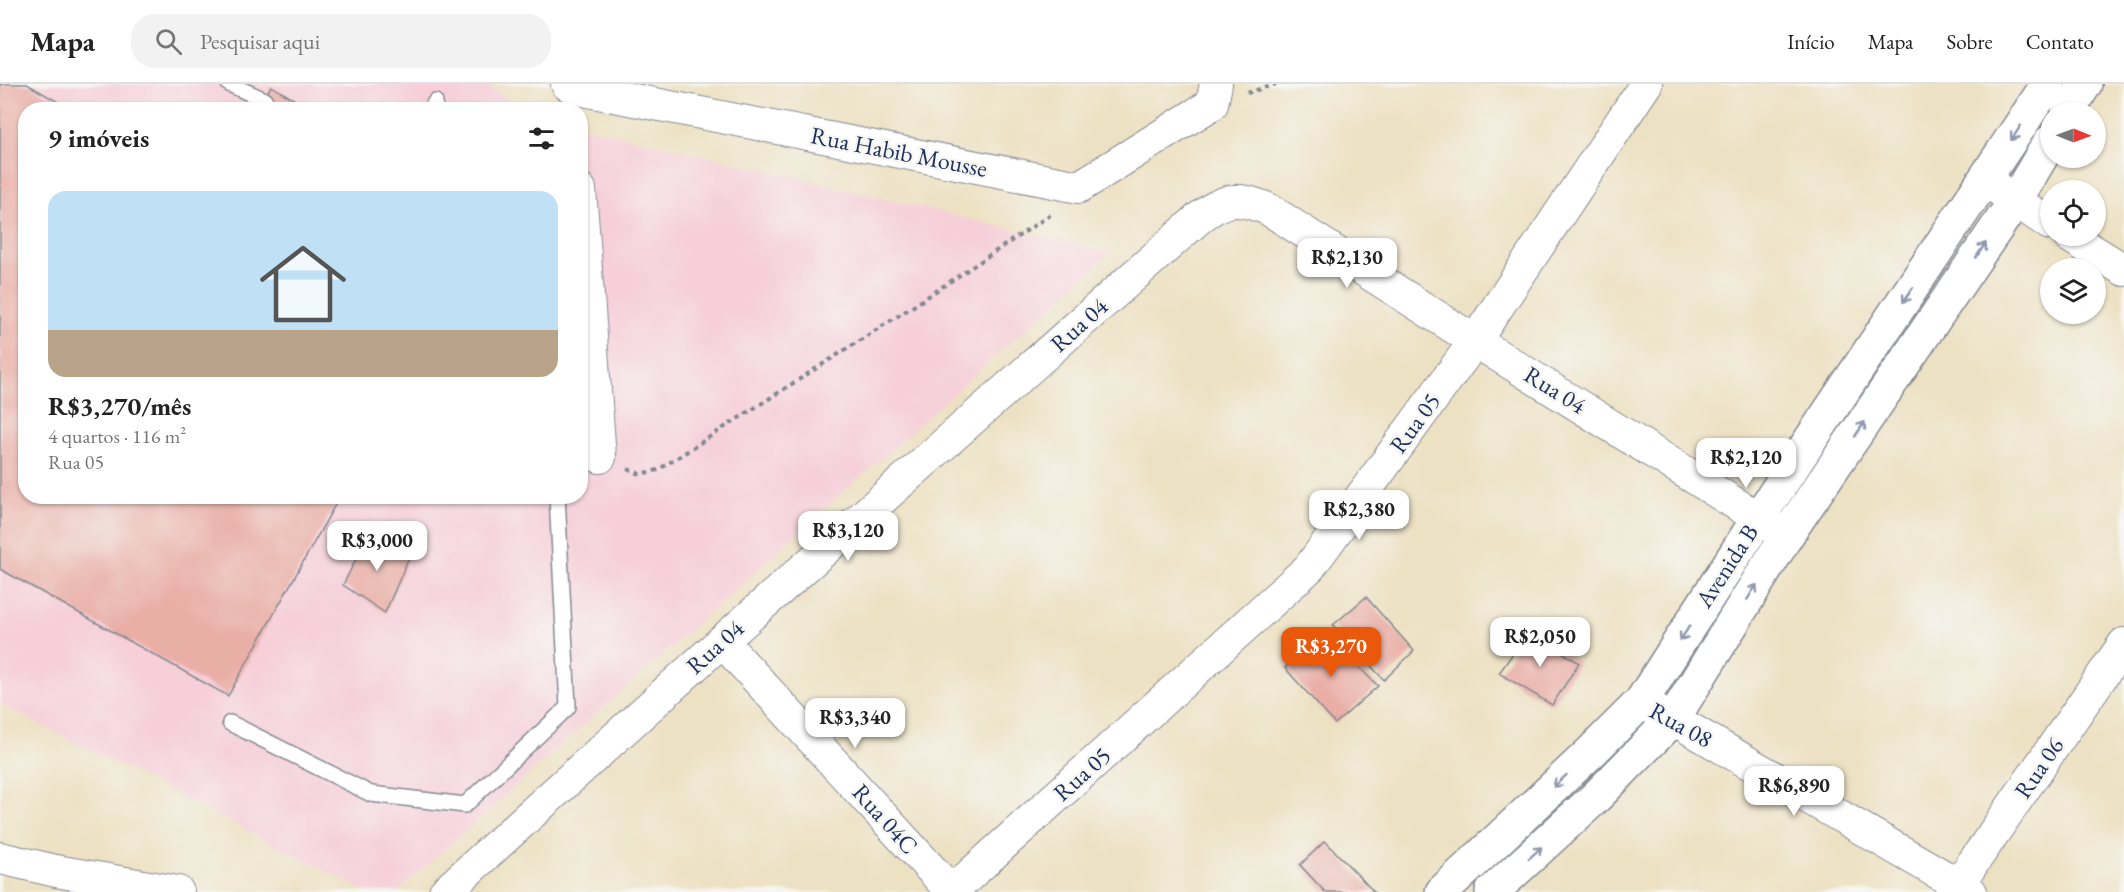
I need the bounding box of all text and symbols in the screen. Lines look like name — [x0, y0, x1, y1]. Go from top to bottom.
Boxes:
search box — [131, 14, 551, 68]
text: Mapa — [30, 23, 95, 59]
icon: search — [152, 25, 185, 58]
text: Pesquisar aqui — [200, 27, 320, 56]
text: Início — [1787, 28, 1835, 55]
text: Mapa — [1868, 28, 1913, 55]
text: Sobre — [1946, 28, 1993, 55]
text: Contato — [2026, 28, 2094, 55]
north arrow — [2040, 102, 2106, 168]
map controls — [2040, 102, 2106, 324]
street label: Rua Habib Mousse — [808, 119, 990, 184]
text: 9 imóveis — [48, 121, 149, 155]
icon: filters — [525, 122, 558, 155]
one-way arrow — [2010, 124, 2022, 141]
button: locate — [2040, 180, 2106, 246]
icon: home — [249, 230, 357, 338]
pin: R$2,130 — [1292, 238, 1402, 289]
one-way arrow — [1975, 243, 1987, 259]
text: R$2,130 — [1311, 244, 1383, 270]
button: layers — [2040, 258, 2106, 324]
one-way arrow — [1902, 286, 1914, 303]
street label: Rua 04 — [1043, 290, 1114, 359]
street label: Rua 04 — [1519, 359, 1592, 421]
street label: Rua 05 — [1382, 386, 1447, 459]
text: R$3,270/mês — [48, 389, 191, 423]
one-way arrow — [1854, 421, 1866, 438]
text: 4 quartos · 116 m² — [48, 423, 186, 449]
pin: R$2,120 — [1691, 438, 1801, 489]
text: R$2,120 — [1710, 444, 1782, 470]
text: Rua 05 — [48, 449, 104, 475]
pin: R$2,380 — [1304, 490, 1414, 541]
text: R$2,380 — [1323, 496, 1395, 522]
pin: R$3,120 — [793, 511, 903, 562]
text: R$3,120 — [812, 517, 884, 543]
street label: Avenida B — [1688, 518, 1765, 614]
pin: R$3,000 — [322, 521, 432, 572]
text: R$3,000 — [341, 527, 413, 553]
one-way arrow — [1747, 584, 1759, 601]
street label: Rua 04 — [679, 612, 750, 681]
pin: R$2,050 — [1485, 617, 1595, 668]
text: R$2,050 — [1504, 623, 1576, 649]
one-way arrow — [1678, 624, 1690, 641]
pin: R$3,270 — [1276, 627, 1386, 678]
text: R$3,270 — [1295, 633, 1367, 659]
street label: Rua 08 — [1644, 695, 1718, 754]
pin: R$3,340 — [800, 698, 910, 749]
text: R$3,340 — [819, 704, 891, 730]
street label: Rua 06 — [2007, 731, 2070, 804]
street label: Rua 05 — [1046, 740, 1117, 808]
pin: R$6,890 — [1739, 766, 1849, 817]
text: R$6,890 — [1758, 772, 1830, 798]
one-way arrow — [1553, 774, 1568, 789]
street label: Rua 04C — [846, 777, 925, 860]
one-way arrow — [1527, 846, 1542, 860]

